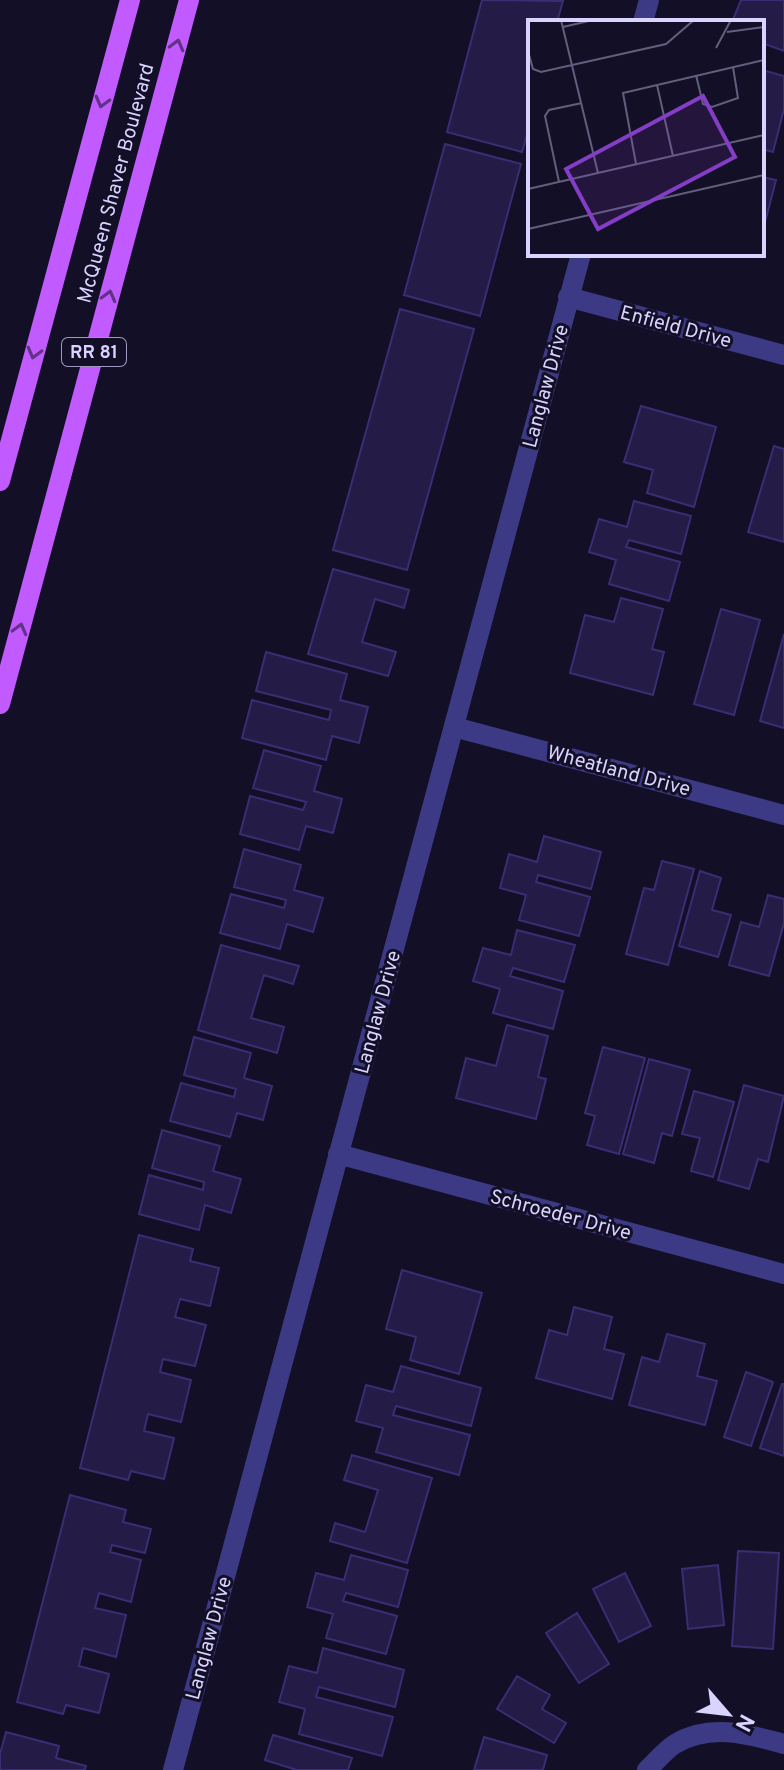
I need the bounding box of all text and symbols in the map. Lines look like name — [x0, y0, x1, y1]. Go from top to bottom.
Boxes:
inset map — [528, 20, 764, 256]
one-way arrow — [167, 39, 184, 53]
street label: McQueen Shaver Boulevard — [72, 61, 162, 306]
one-way arrow — [95, 95, 111, 109]
one-way arrow — [100, 290, 116, 304]
street label: Enfield Drive — [617, 301, 734, 355]
street label: Langlaw Drive — [518, 322, 576, 451]
road number: RR 81 — [62, 338, 126, 366]
one-way arrow — [27, 346, 44, 360]
one-way arrow — [11, 622, 28, 636]
street label: Wheatland Drive — [544, 740, 693, 804]
street label: Langlaw Drive — [350, 948, 408, 1077]
street label: Schroeder Drive — [487, 1185, 634, 1247]
street label: Langlaw Drive — [181, 1574, 239, 1703]
north arrow — [688, 1674, 768, 1754]
text: N — [728, 1709, 759, 1736]

